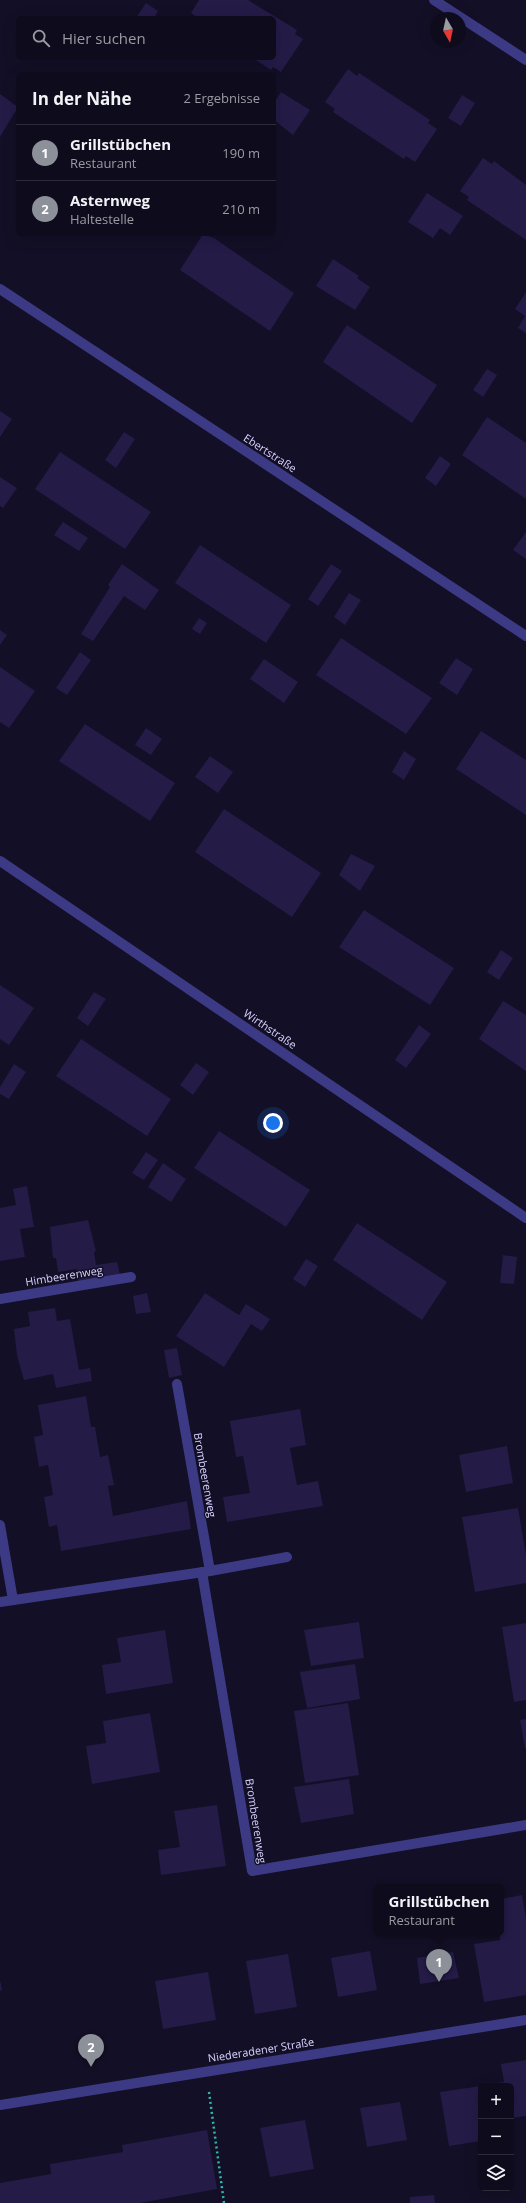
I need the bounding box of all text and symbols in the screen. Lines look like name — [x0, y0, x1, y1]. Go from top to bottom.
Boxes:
north arrow — [430, 12, 466, 48]
search box — [16, 16, 276, 60]
icon: search — [30, 27, 52, 49]
text: Hier suchen — [62, 28, 146, 48]
text: In der Nähe — [32, 87, 131, 110]
text: 2 Ergebnisse — [183, 89, 260, 107]
text: Grillstübchen — [70, 134, 171, 154]
text: 1 — [41, 144, 49, 162]
text: 190 m — [222, 144, 260, 162]
text: Restaurant — [70, 154, 137, 172]
text: Asternweg — [70, 190, 150, 210]
text: 2 — [41, 200, 49, 218]
text: 210 m — [222, 200, 260, 218]
text: Haltestelle — [70, 210, 134, 228]
street label: Ebertstraße — [241, 430, 300, 475]
street label: Wirthstraße — [241, 1005, 300, 1052]
your location — [263, 1113, 283, 1133]
street label: Himbeerenweg — [24, 1262, 104, 1289]
street label: Brombeerenweg — [191, 1431, 220, 1518]
street label: Brombeerenweg — [242, 1777, 271, 1864]
popup — [374, 1884, 504, 1936]
text: Grillstübchen — [388, 1891, 490, 1911]
text: Restaurant — [388, 1911, 455, 1929]
pin: 1 — [426, 1949, 452, 1982]
pin: 2 — [78, 2034, 104, 2067]
street label: Niederadener Straße — [207, 2034, 315, 2065]
map controls — [478, 2083, 514, 2191]
button: + — [478, 2083, 514, 2119]
button: − — [478, 2119, 514, 2155]
button: layers — [478, 2155, 514, 2191]

